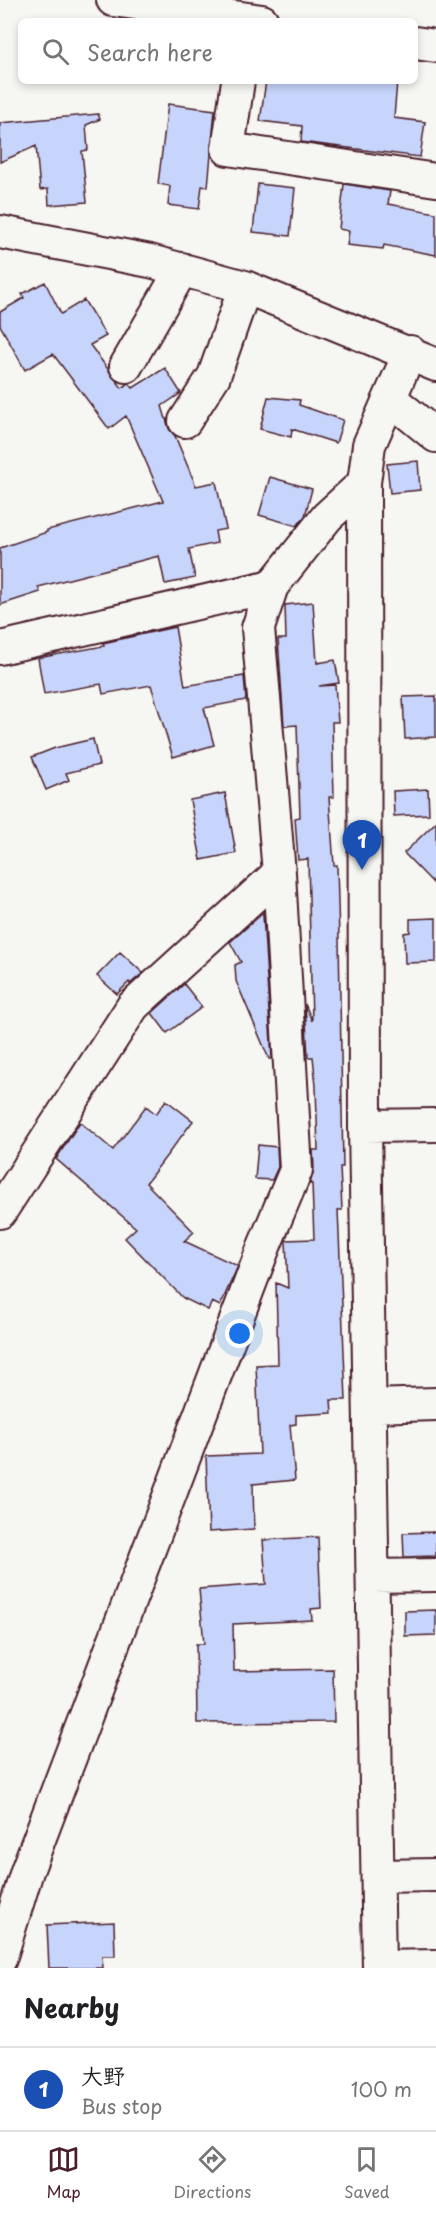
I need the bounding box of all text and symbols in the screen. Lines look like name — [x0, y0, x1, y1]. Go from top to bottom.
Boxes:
search box — [18, 18, 418, 84]
icon: search — [39, 35, 72, 68]
text: Search here — [87, 35, 213, 68]
pin: 1 — [342, 820, 382, 870]
your location — [225, 1319, 254, 1348]
text: Nearby — [24, 1988, 119, 2027]
text: 大野 — [81, 2058, 125, 2091]
text: 1 — [39, 2074, 48, 2104]
text: 100 m — [351, 2074, 412, 2104]
text: Bus stop — [81, 2091, 162, 2121]
tab: Map — [46, 2143, 81, 2203]
tab: Directions — [173, 2143, 251, 2203]
tab: Saved — [344, 2143, 390, 2203]

